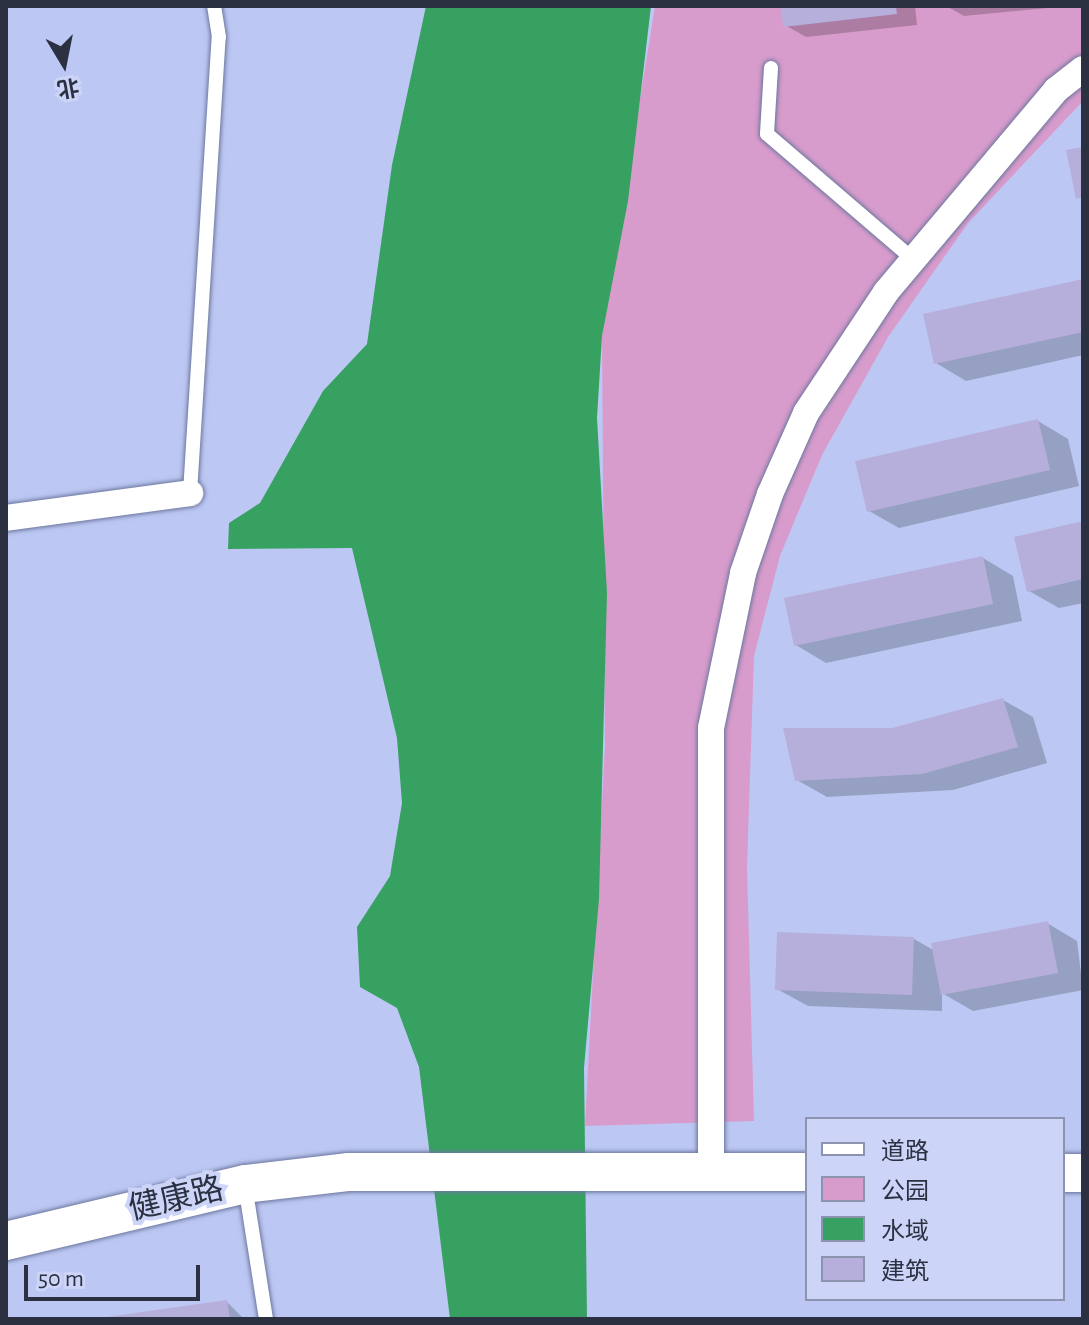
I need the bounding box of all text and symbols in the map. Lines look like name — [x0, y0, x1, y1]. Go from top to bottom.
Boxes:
north arrow — [24, 24, 104, 104]
text: 北 — [55, 75, 81, 100]
legend — [805, 1117, 1065, 1301]
text: 道路 — [881, 1140, 929, 1164]
street label: 健康路 — [125, 1169, 227, 1229]
text: 公园 — [881, 1180, 929, 1204]
text: 水域 — [881, 1220, 929, 1244]
scale bar — [28, 1249, 204, 1299]
text: 建筑 — [881, 1260, 929, 1284]
text: 50 m — [38, 1267, 84, 1291]

